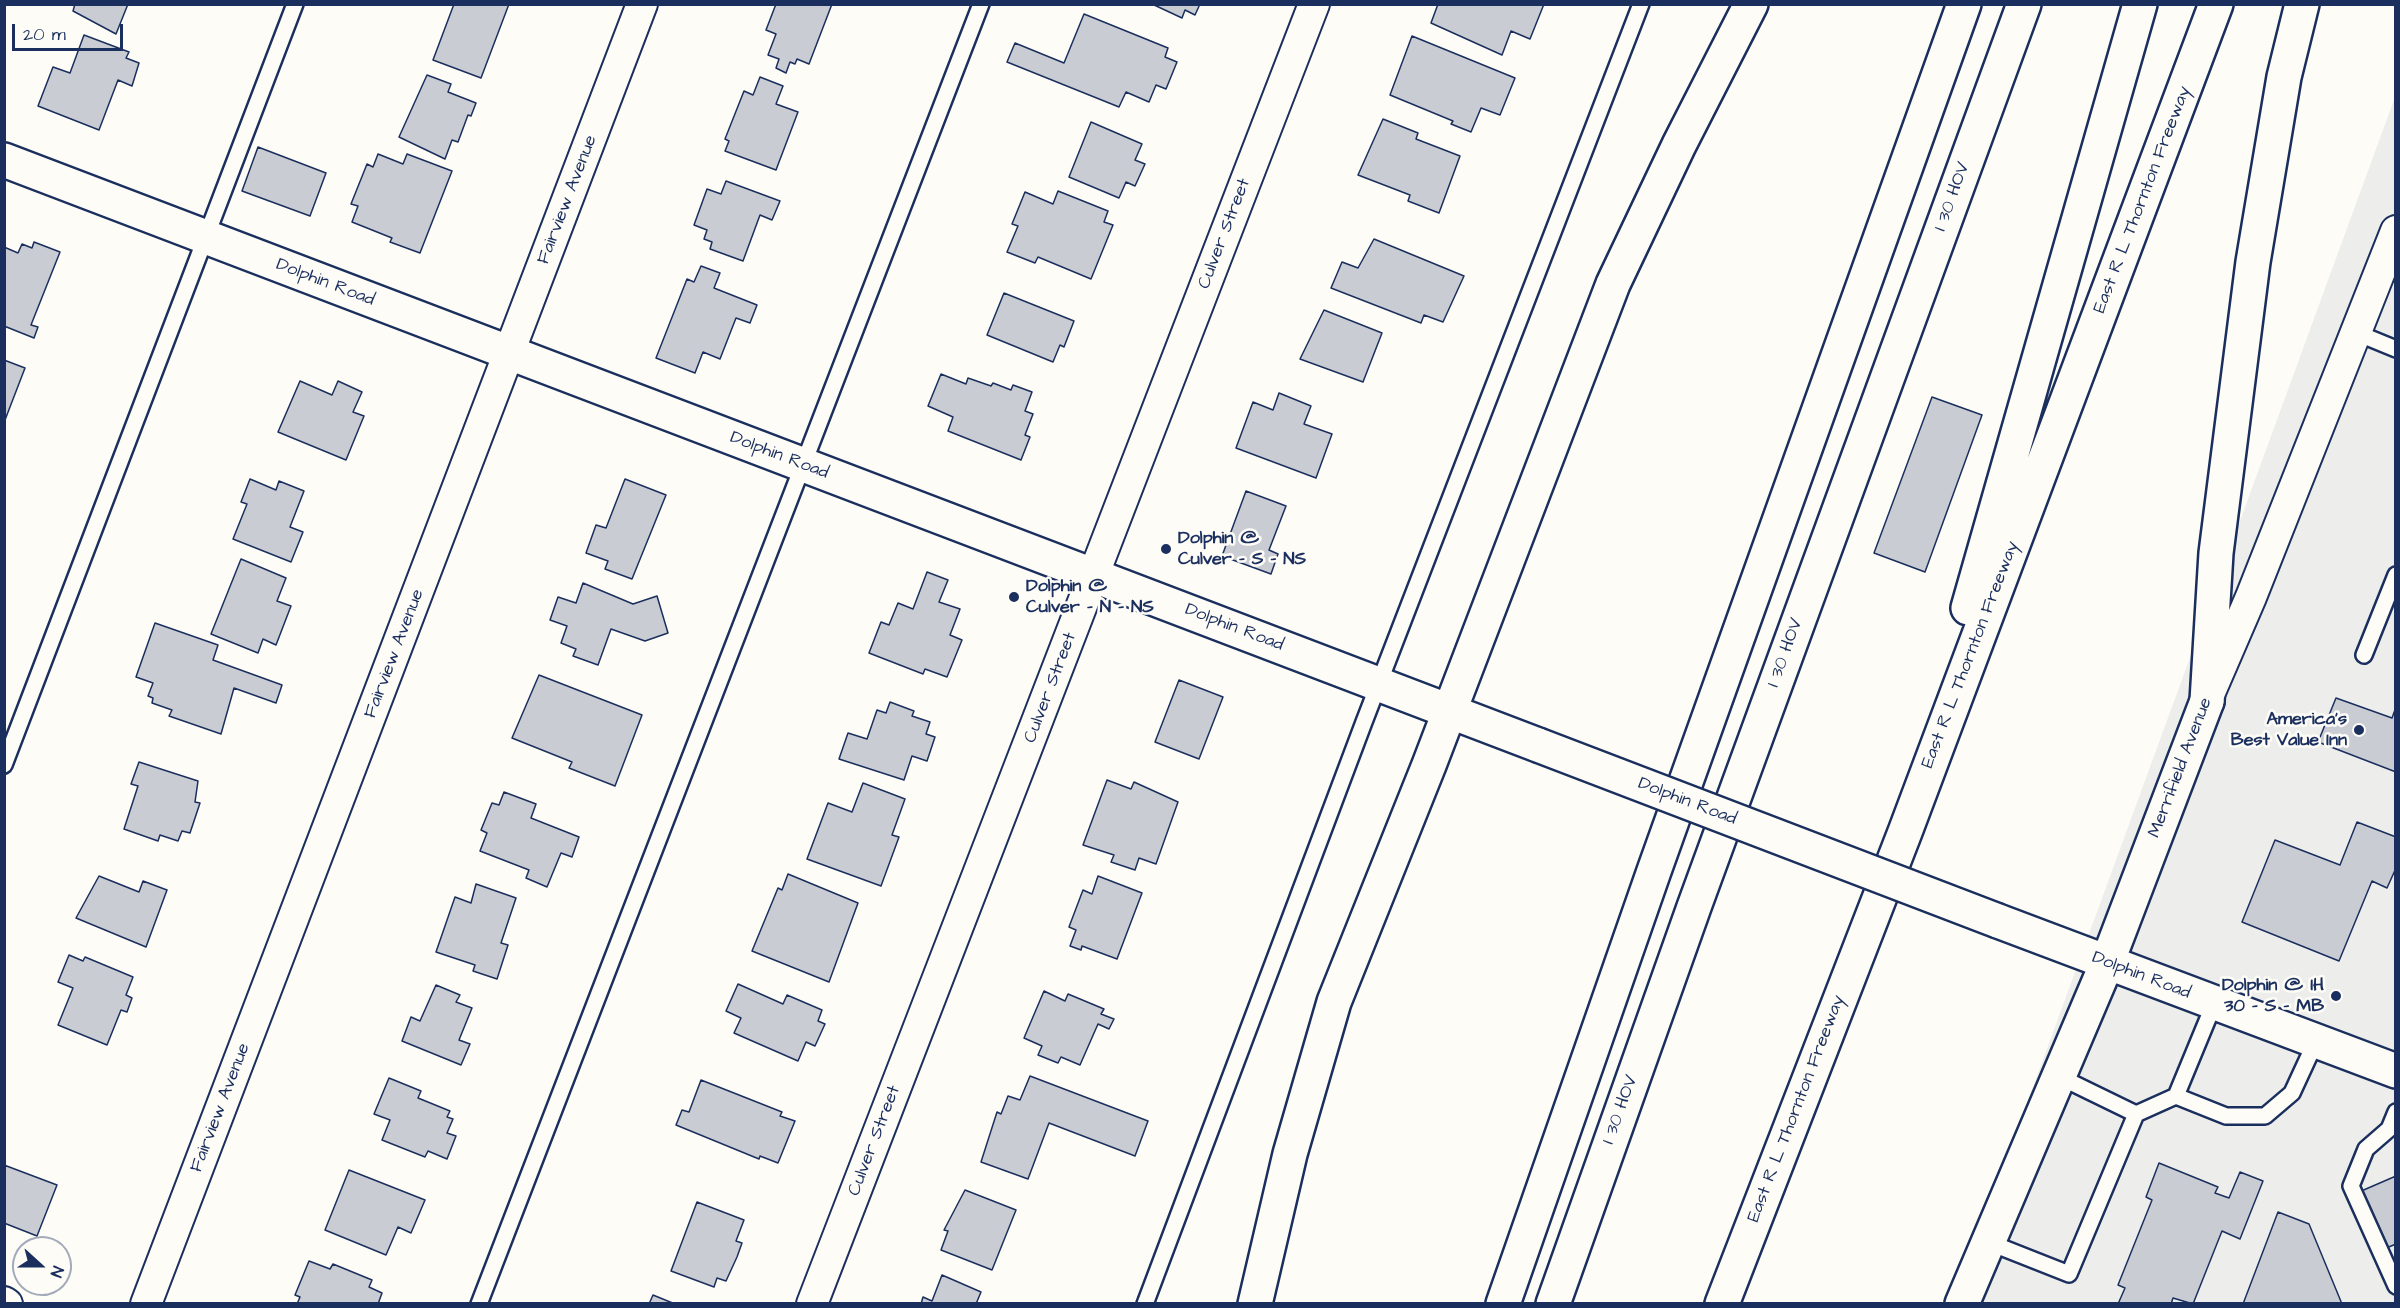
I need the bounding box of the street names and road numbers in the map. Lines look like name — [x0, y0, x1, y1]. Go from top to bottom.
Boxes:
street label: East R L Thornton Freeway — [2090, 83, 2196, 317]
street label: Fairview Avenue — [533, 132, 603, 268]
street label: I 30 HOV — [1931, 160, 1975, 234]
street label: Culver Street — [1194, 176, 1256, 292]
street label: Dolphin Road — [273, 254, 377, 312]
street label: Dolphin Road — [727, 427, 831, 485]
street label: East R L Thornton Freeway — [1918, 538, 2024, 772]
street label: Fairview Avenue — [360, 586, 430, 722]
street label: Dolphin Road — [1182, 599, 1286, 657]
street label: I 30 HOV — [1764, 616, 1808, 690]
street label: Culver Street — [1020, 630, 1082, 746]
street label: Merrifield Avenue — [2144, 695, 2218, 841]
street label: Dolphin Road — [1635, 773, 1739, 831]
street label: Dolphin Road — [2089, 947, 2193, 1005]
street label: East R L Thornton Freeway — [1744, 992, 1850, 1226]
street label: Fairview Avenue — [186, 1040, 256, 1176]
street label: I 30 HOV — [1599, 1073, 1643, 1147]
street label: Culver Street — [844, 1083, 906, 1199]

